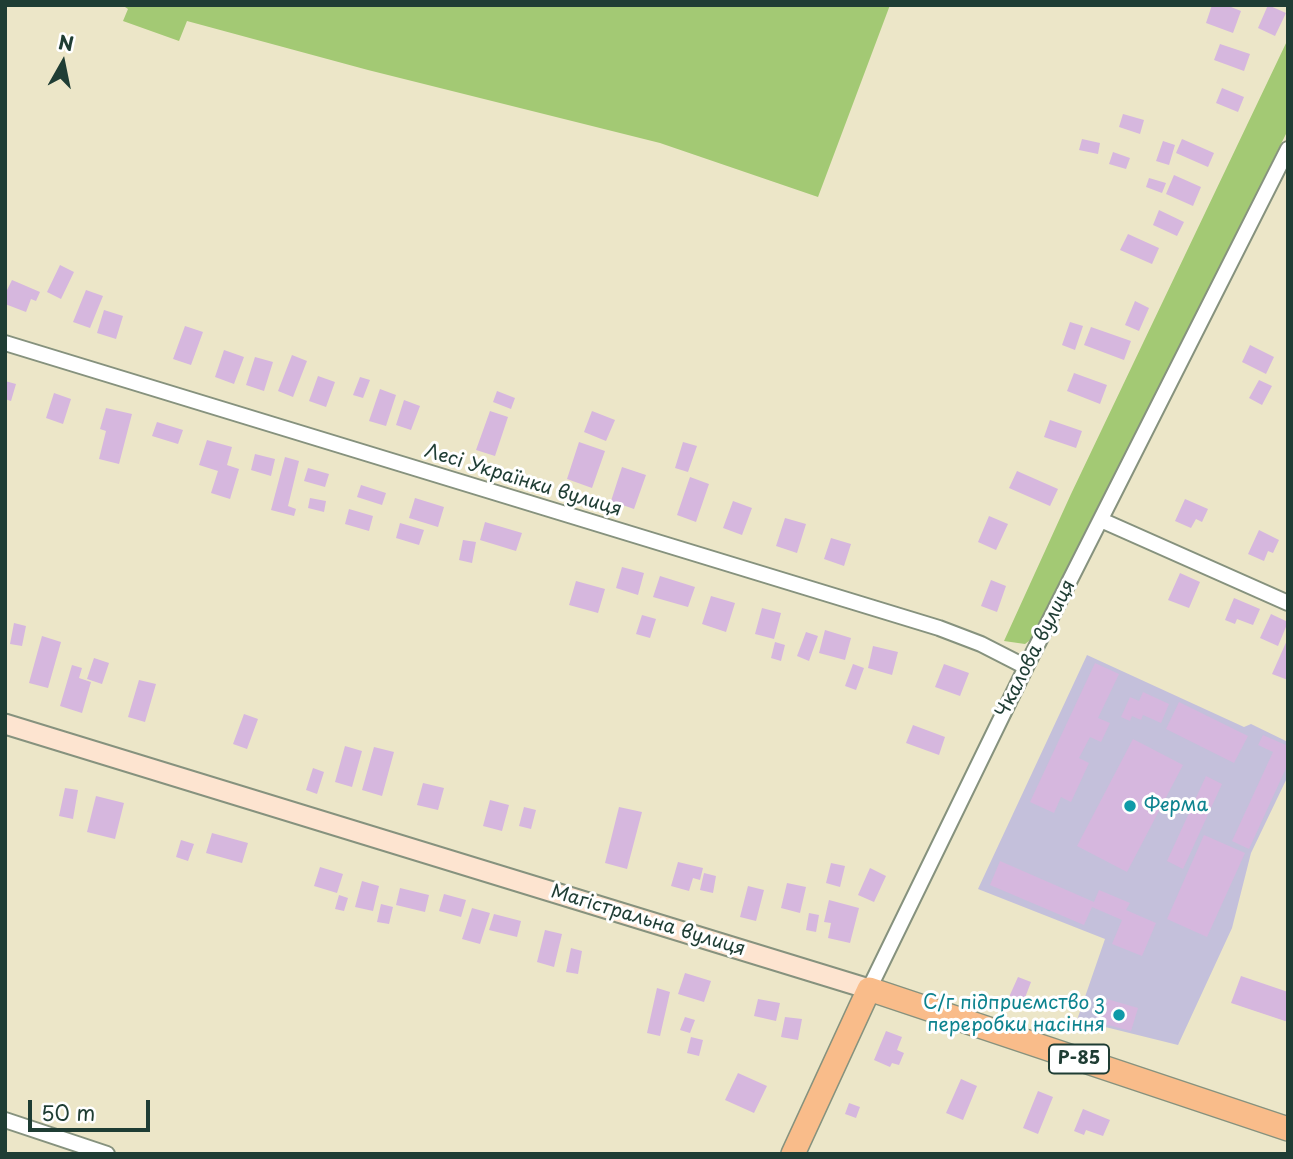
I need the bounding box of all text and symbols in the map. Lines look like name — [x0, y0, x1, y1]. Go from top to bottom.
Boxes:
text: N — [57, 27, 76, 57]
north arrow — [28, 28, 98, 98]
street label: Лесі Українки вулиця — [422, 440, 624, 522]
street label: Чкалова вулиця — [991, 576, 1081, 722]
place label: Ферма — [1144, 795, 1208, 817]
marker: Ферма — [1122, 798, 1138, 814]
street label: Магістральна вулиця — [548, 881, 748, 961]
place label: С/г підприємство з переробки насіння — [923, 993, 1105, 1037]
marker: С/г підприємство з переробки насіння — [1111, 1007, 1127, 1023]
road number: Р-85 — [1049, 1044, 1109, 1074]
scale bar — [32, 1086, 154, 1130]
text: 50 m — [41, 1096, 95, 1128]

